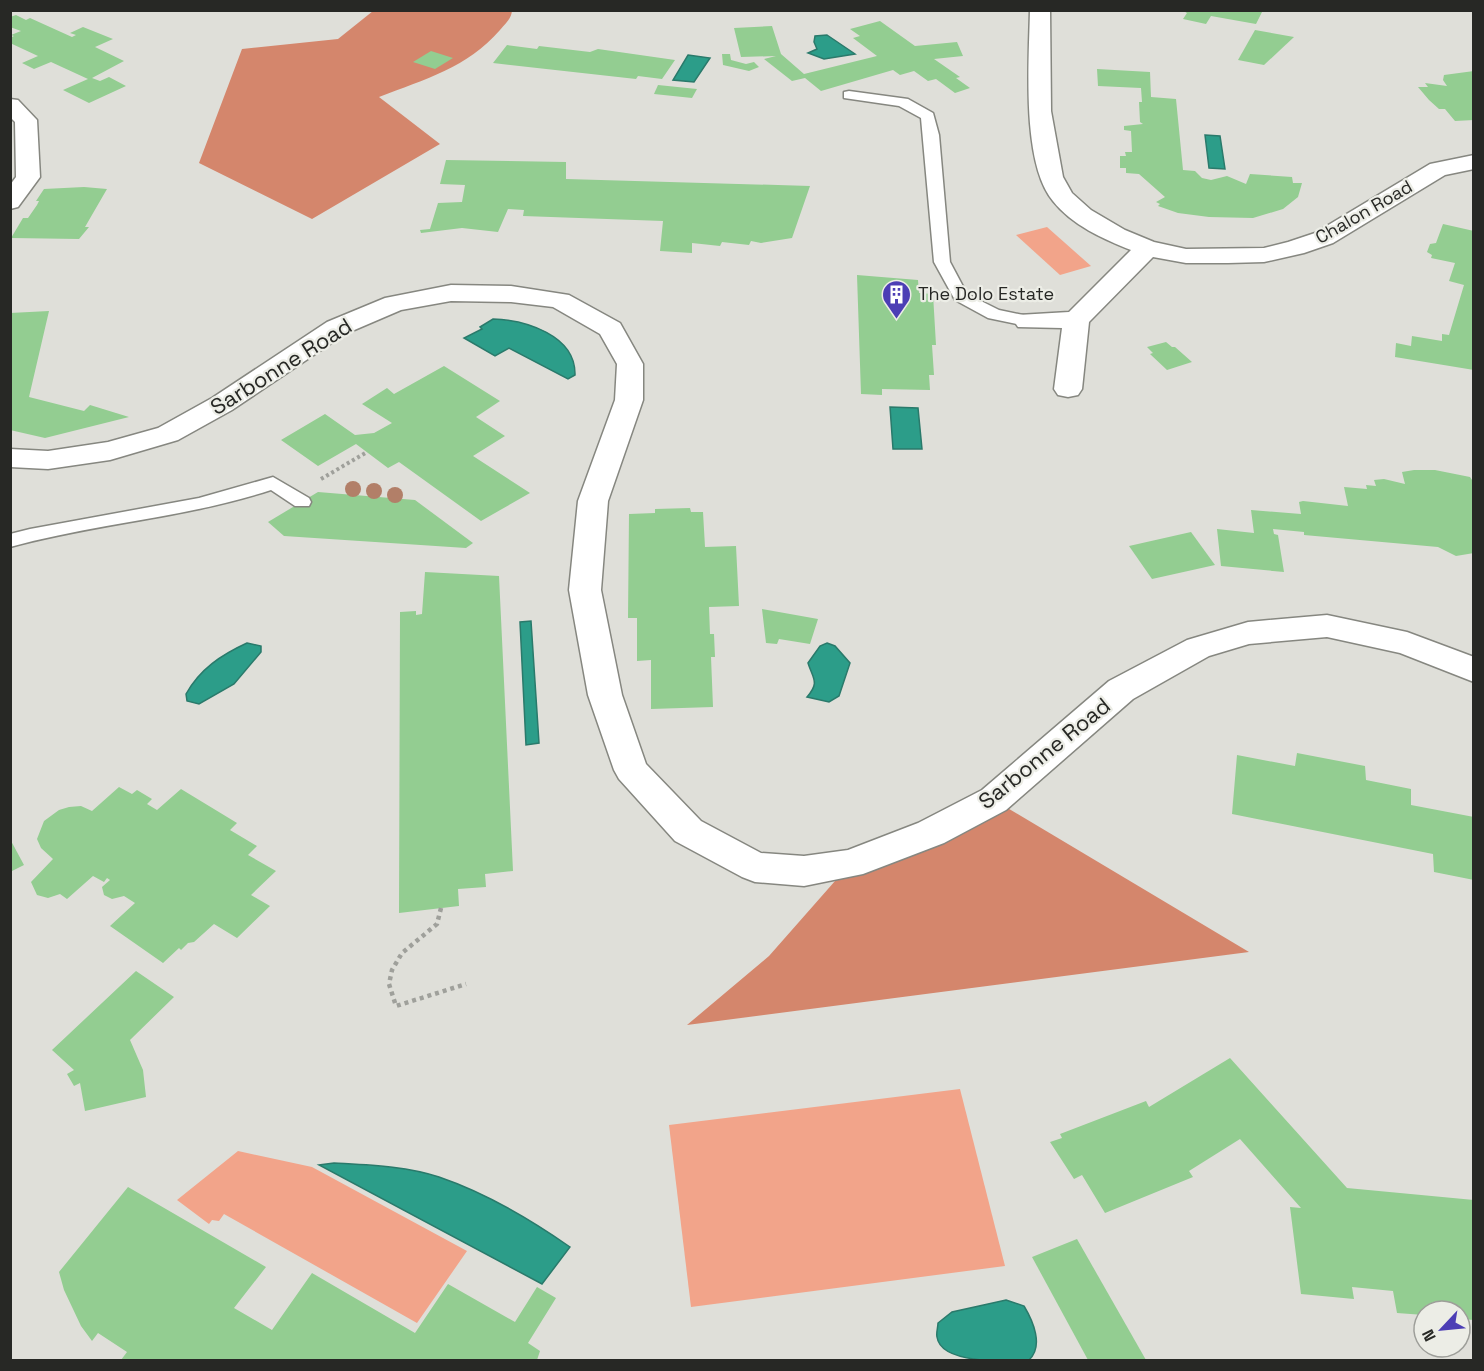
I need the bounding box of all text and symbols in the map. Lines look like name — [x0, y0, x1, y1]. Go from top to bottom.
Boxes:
street label: Chalon Road — [1311, 175, 1416, 249]
building icon: The Dolo Estate — [881, 278, 913, 320]
place label: The Dolo Estate — [918, 282, 1054, 305]
street label: Sarbonne Road — [205, 311, 357, 421]
street label: Sarbonne Road — [972, 691, 1116, 815]
north arrow — [1412, 1299, 1472, 1359]
text: N — [1417, 1326, 1441, 1345]

